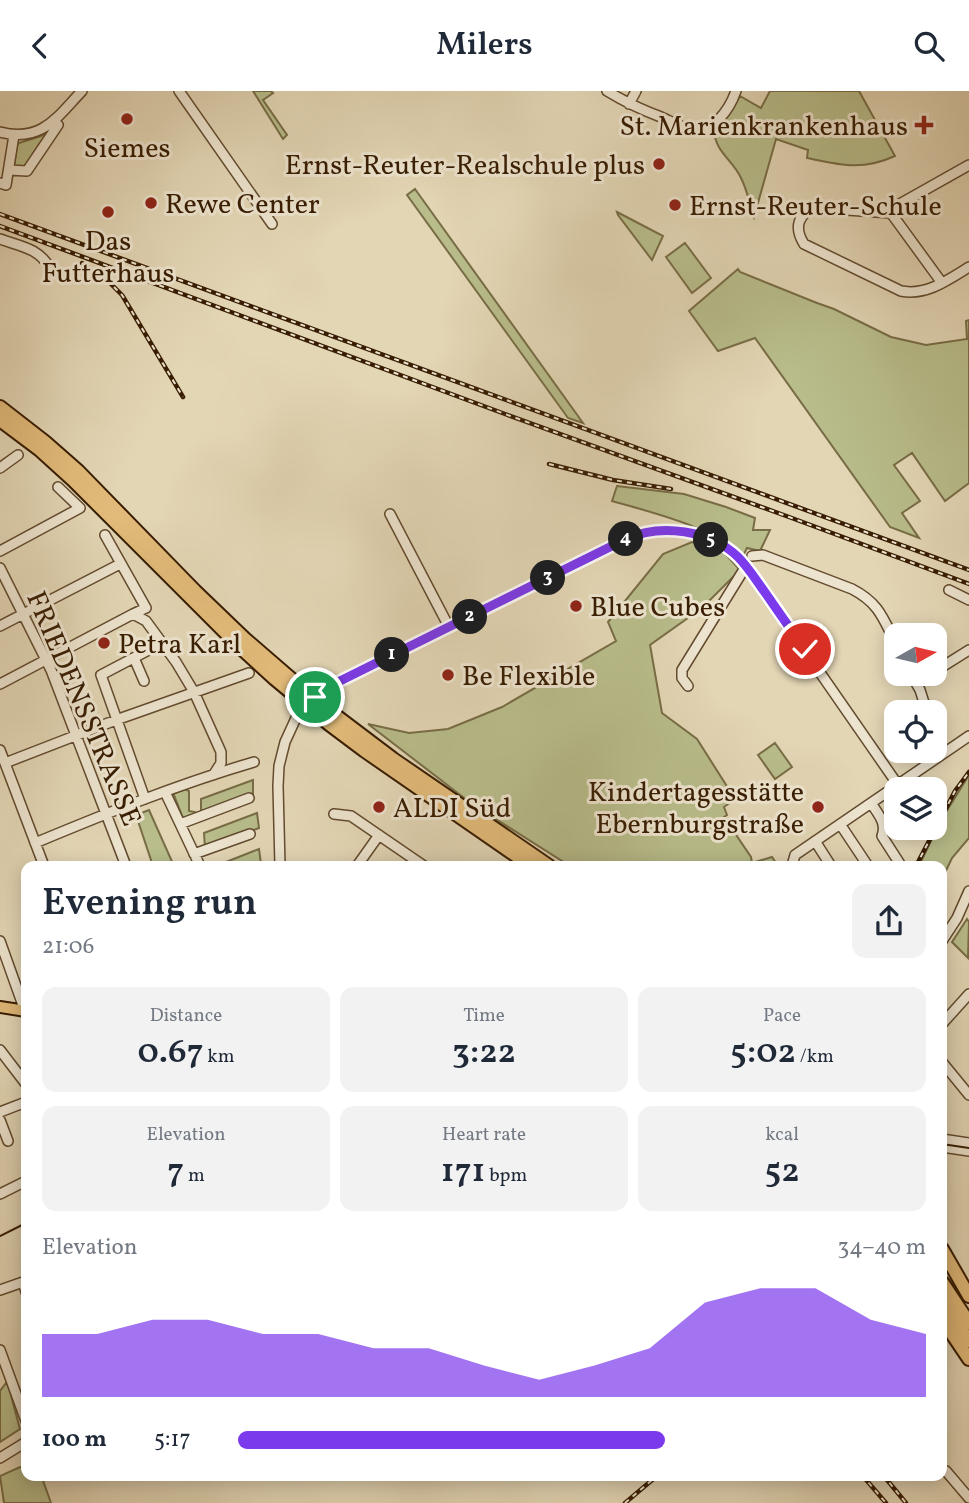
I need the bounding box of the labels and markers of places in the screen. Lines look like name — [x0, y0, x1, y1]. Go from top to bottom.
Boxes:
place label: St. Marienkrankenhaus — [619, 108, 908, 147]
marker: Siemes — [119, 111, 135, 127]
marker: St. Marienkrankenhaus — [914, 115, 934, 135]
place label: Siemes — [83, 130, 171, 169]
place label: Ernst-Reuter-Realschule plus — [285, 147, 645, 186]
marker: Ernst-Reuter-Realschule plus — [651, 156, 667, 172]
place label: Rewe Center — [165, 186, 320, 225]
place label: Ernst-Reuter-Schule — [689, 188, 942, 227]
marker: Rewe Center — [143, 195, 159, 211]
marker: Ernst-Reuter-Schule — [667, 197, 683, 213]
marker: Das Futterhaus — [100, 204, 116, 220]
place label: Das Futterhaus — [41, 223, 175, 294]
pin: 4 — [608, 521, 644, 557]
pin: 5 — [694, 523, 728, 557]
pin: 3 — [530, 561, 566, 595]
place label: Blue Cubes — [590, 589, 725, 628]
marker: Blue Cubes — [568, 598, 584, 614]
pin: 2 — [452, 599, 488, 635]
pin — [775, 619, 835, 679]
place label: Petra Karl — [118, 626, 241, 665]
marker: Petra Karl — [96, 635, 112, 651]
pin: 1 — [374, 637, 410, 673]
place label: Be Flexible — [462, 658, 595, 697]
pin — [285, 667, 345, 727]
marker: Be Flexible — [440, 667, 456, 683]
place label: Kindertagesstätte Ebernburgstraße — [588, 774, 804, 845]
place label: ALDI Süd — [393, 790, 511, 829]
marker: ALDI Süd — [371, 799, 387, 815]
marker: Kindertagesstätte Ebernburgstraße — [810, 799, 826, 815]

